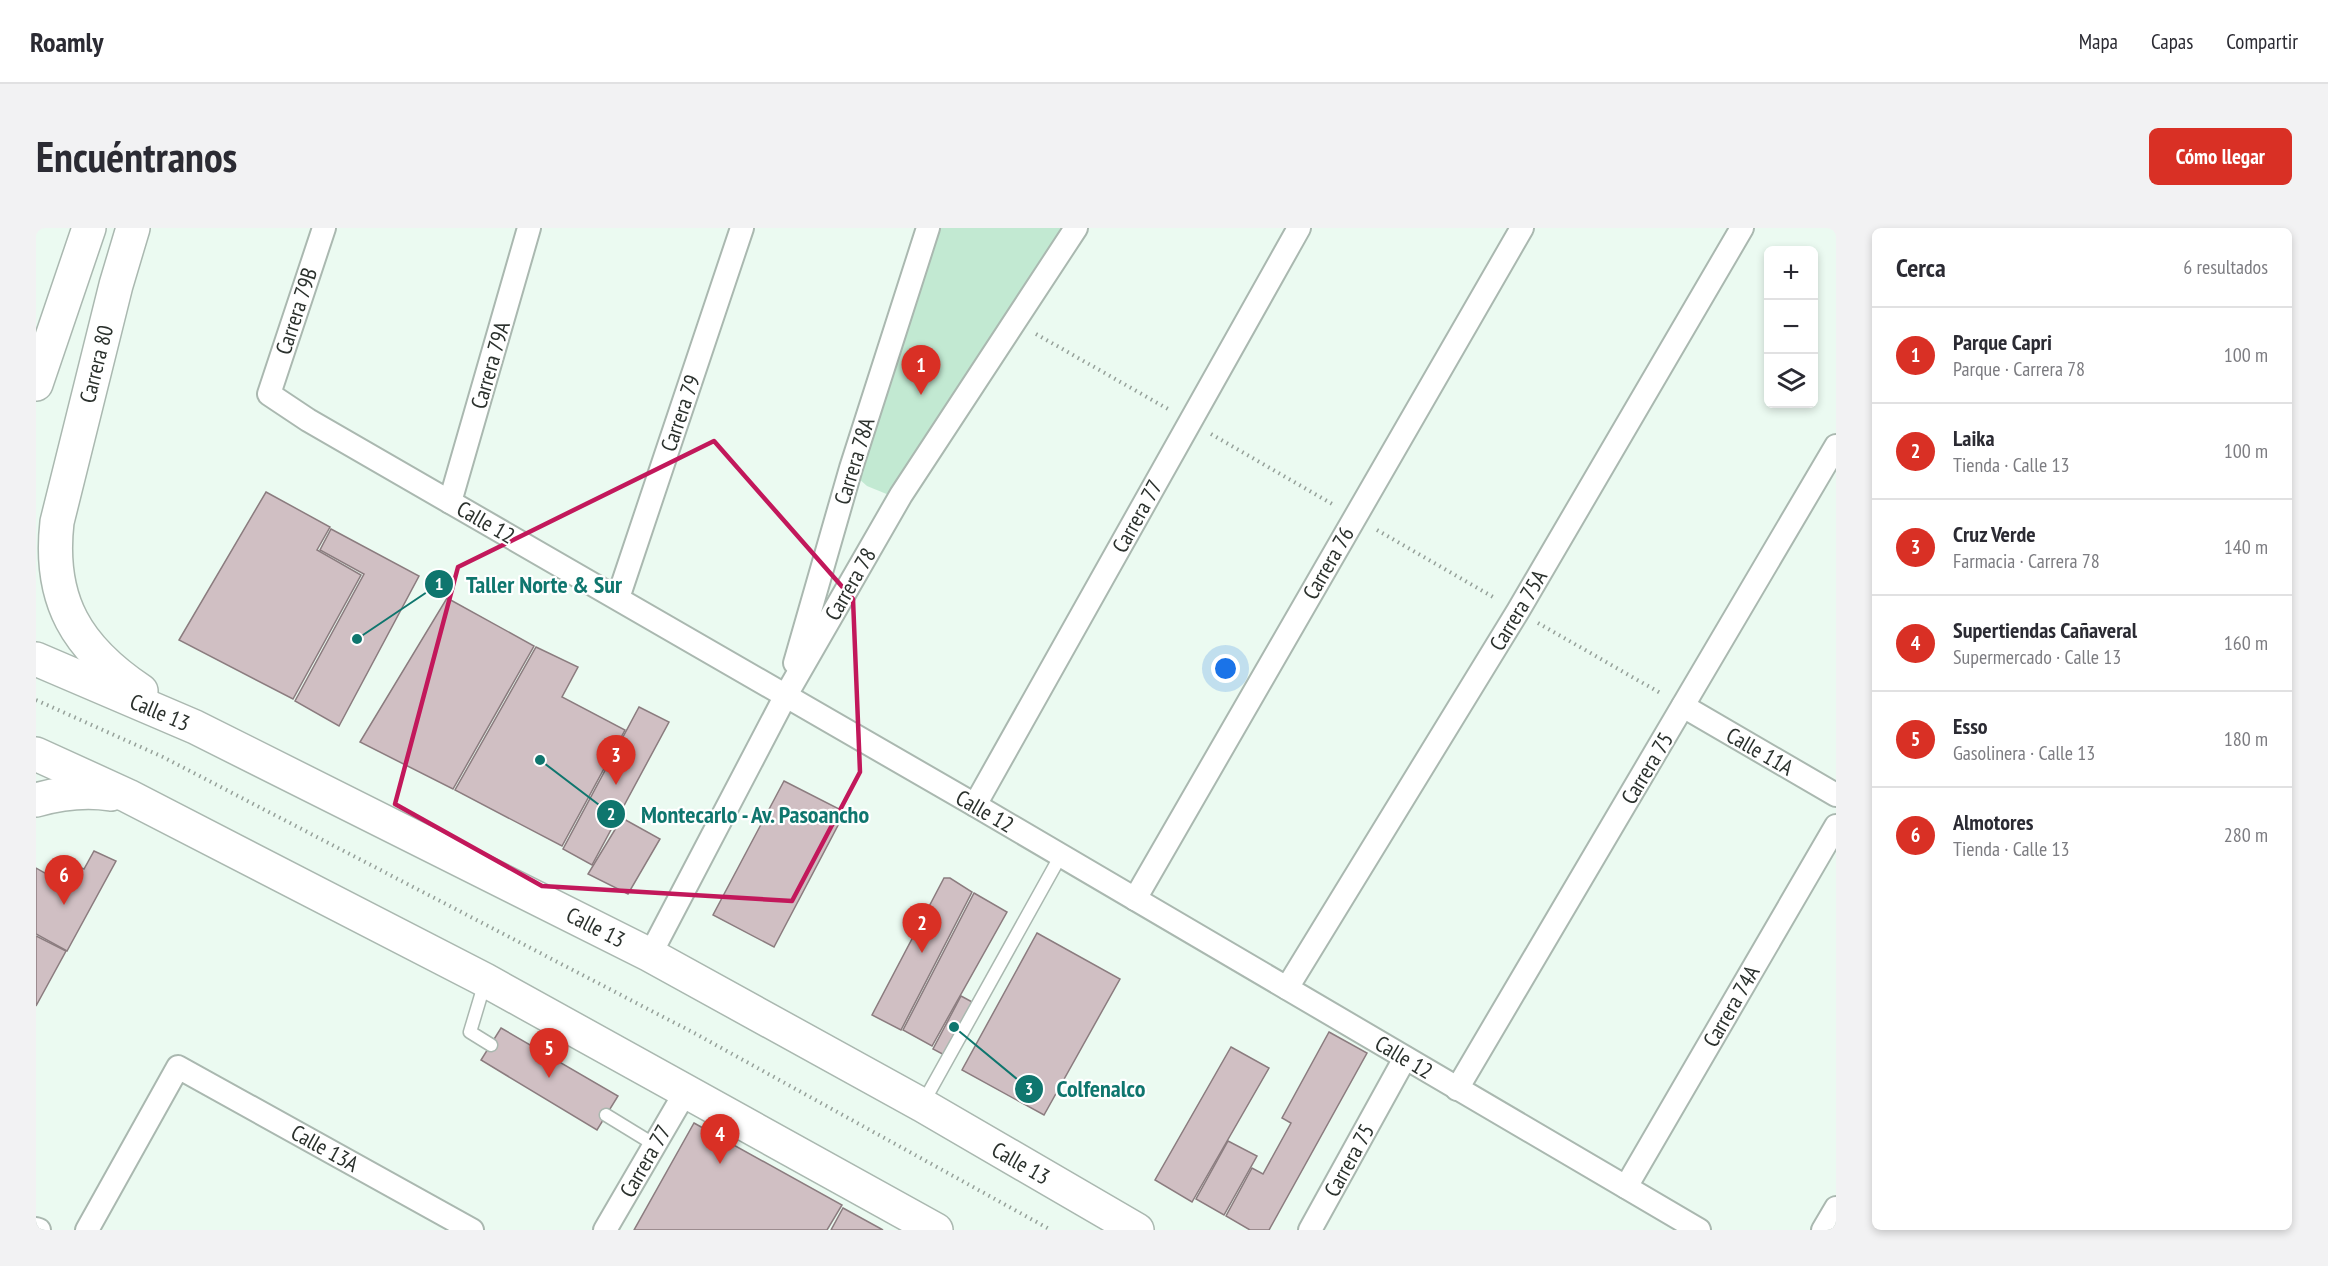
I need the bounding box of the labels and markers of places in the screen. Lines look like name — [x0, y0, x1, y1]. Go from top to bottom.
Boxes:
pin: 1 — [902, 346, 940, 395]
callout: Taller Norte & Sur — [424, 563, 634, 605]
pin: 3 — [596, 736, 636, 785]
callout: Montecarlo - Av. Pasoancho — [596, 793, 883, 835]
pin: 6 — [45, 856, 84, 905]
pin: 2 — [902, 904, 942, 953]
pin: 5 — [530, 1028, 568, 1078]
callout: Colfenalco — [1014, 1068, 1157, 1110]
pin: 4 — [700, 1114, 740, 1164]

